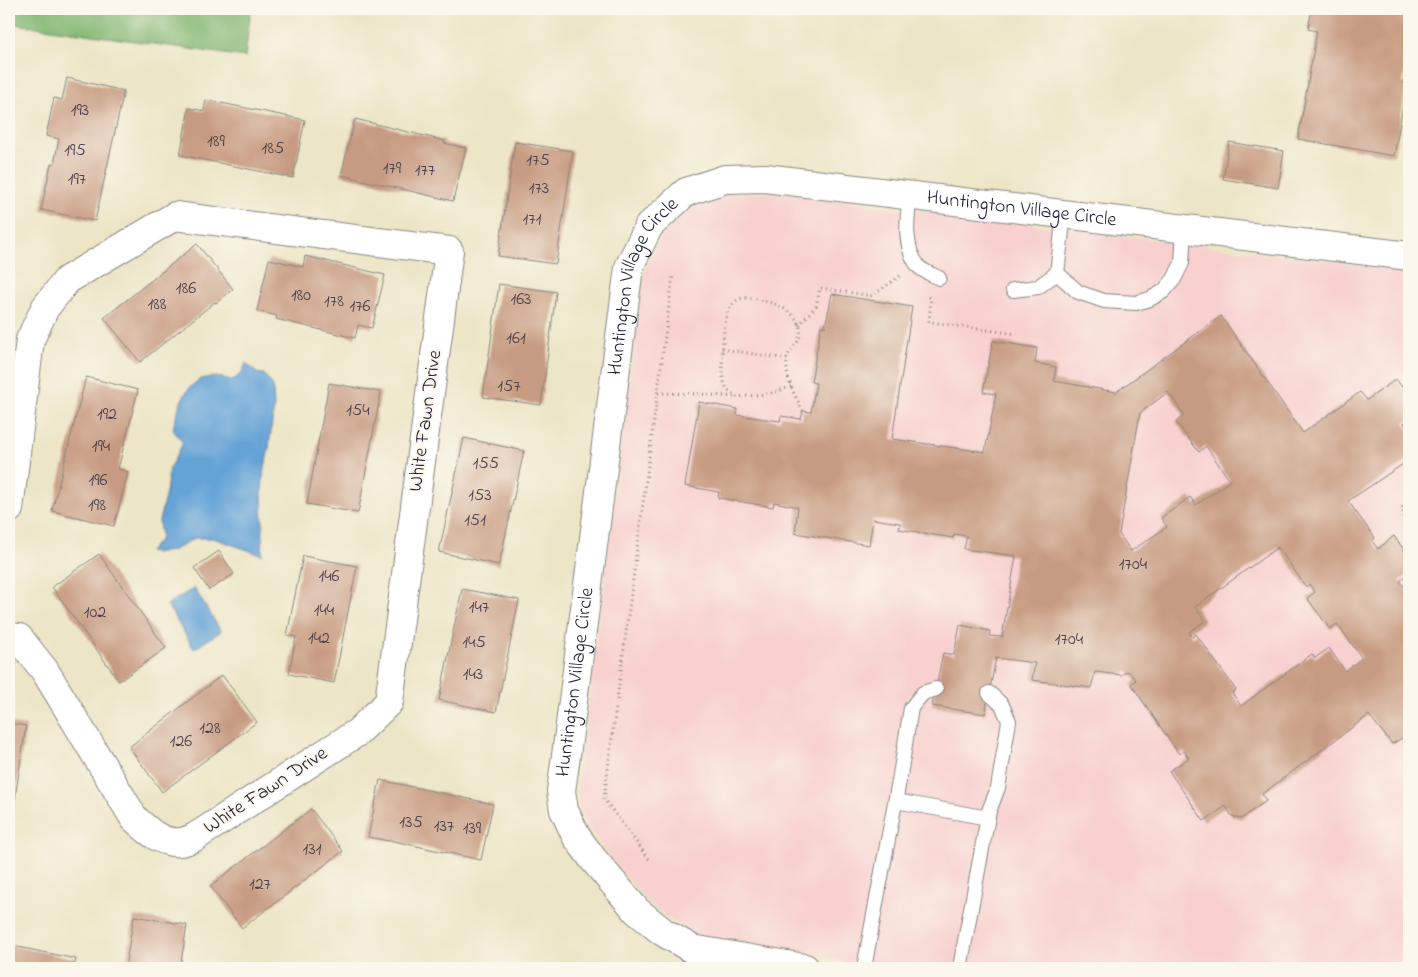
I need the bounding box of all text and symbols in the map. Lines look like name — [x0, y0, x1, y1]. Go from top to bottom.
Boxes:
house number: 193 — [71, 98, 89, 124]
house number: 189 — [207, 129, 226, 155]
house number: 185 — [262, 136, 284, 162]
house number: 195 — [64, 138, 86, 164]
house number: 175 — [526, 148, 550, 174]
house number: 179 — [383, 156, 402, 182]
house number: 177 — [415, 158, 436, 184]
house number: 197 — [68, 167, 87, 193]
house number: 173 — [529, 176, 549, 202]
street label: Huntington Village Circle — [925, 183, 1118, 235]
street label: Huntington Village Circle — [601, 191, 685, 377]
house number: 171 — [523, 207, 542, 233]
house number: 186 — [176, 276, 196, 302]
house number: 180 — [291, 283, 311, 309]
house number: 163 — [510, 287, 532, 313]
house number: 178 — [324, 289, 344, 315]
house number: 188 — [147, 292, 167, 318]
house number: 176 — [349, 294, 371, 320]
house number: 161 — [506, 326, 526, 352]
street label: White Fawn Drive — [402, 348, 450, 494]
house number: 157 — [497, 374, 521, 400]
house number: 154 — [346, 398, 370, 424]
house number: 192 — [97, 402, 117, 428]
house number: 194 — [92, 434, 111, 460]
house number: 155 — [473, 451, 499, 477]
house number: 196 — [88, 468, 108, 494]
house number: 153 — [468, 483, 492, 509]
house number: 198 — [88, 493, 106, 519]
house number: 151 — [464, 508, 486, 534]
house number: 1704 — [1119, 552, 1148, 578]
house number: 146 — [318, 564, 340, 590]
street label: Huntington Village Circle — [549, 586, 602, 779]
house number: 147 — [469, 595, 490, 621]
house number: 144 — [314, 598, 335, 624]
house number: 102 — [84, 600, 106, 626]
house number: 142 — [308, 626, 330, 652]
house number: 1704 — [1055, 627, 1084, 653]
house number: 145 — [462, 630, 486, 656]
house number: 143 — [463, 662, 483, 688]
house number: 128 — [199, 716, 221, 742]
house number: 126 — [170, 729, 192, 755]
street label: White Fawn Drive — [198, 740, 334, 842]
house number: 135 — [399, 810, 423, 836]
house number: 137 — [434, 814, 455, 840]
house number: 139 — [463, 816, 482, 842]
house number: 131 — [303, 837, 322, 863]
house number: 127 — [249, 872, 272, 898]

